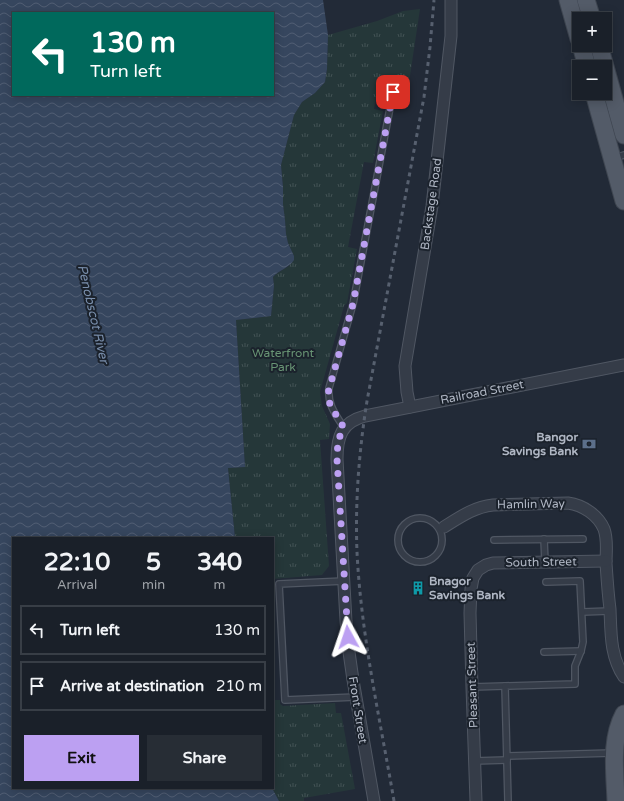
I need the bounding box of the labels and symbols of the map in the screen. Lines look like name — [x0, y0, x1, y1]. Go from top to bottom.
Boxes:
pin — [376, 75, 410, 109]
street label: Backstage Road — [418, 157, 444, 251]
water label: Penobscot River — [74, 263, 113, 367]
park label: Waterfront Park — [252, 346, 315, 374]
street label: Railroad Street — [439, 377, 525, 407]
place label: Bangor Savings Bank — [502, 430, 578, 459]
bank icon: Bangor Savings Bank — [581, 436, 597, 452]
street label: Hamlin Way — [497, 496, 566, 512]
street label: South Street — [505, 554, 577, 570]
place label: Bnagor Savings Bank — [429, 574, 506, 603]
building icon: Bnagor Savings Bank — [410, 580, 426, 596]
position arrow — [327, 616, 369, 658]
street label: Pleasant Street — [463, 641, 480, 728]
street label: Front Street — [346, 675, 370, 745]

